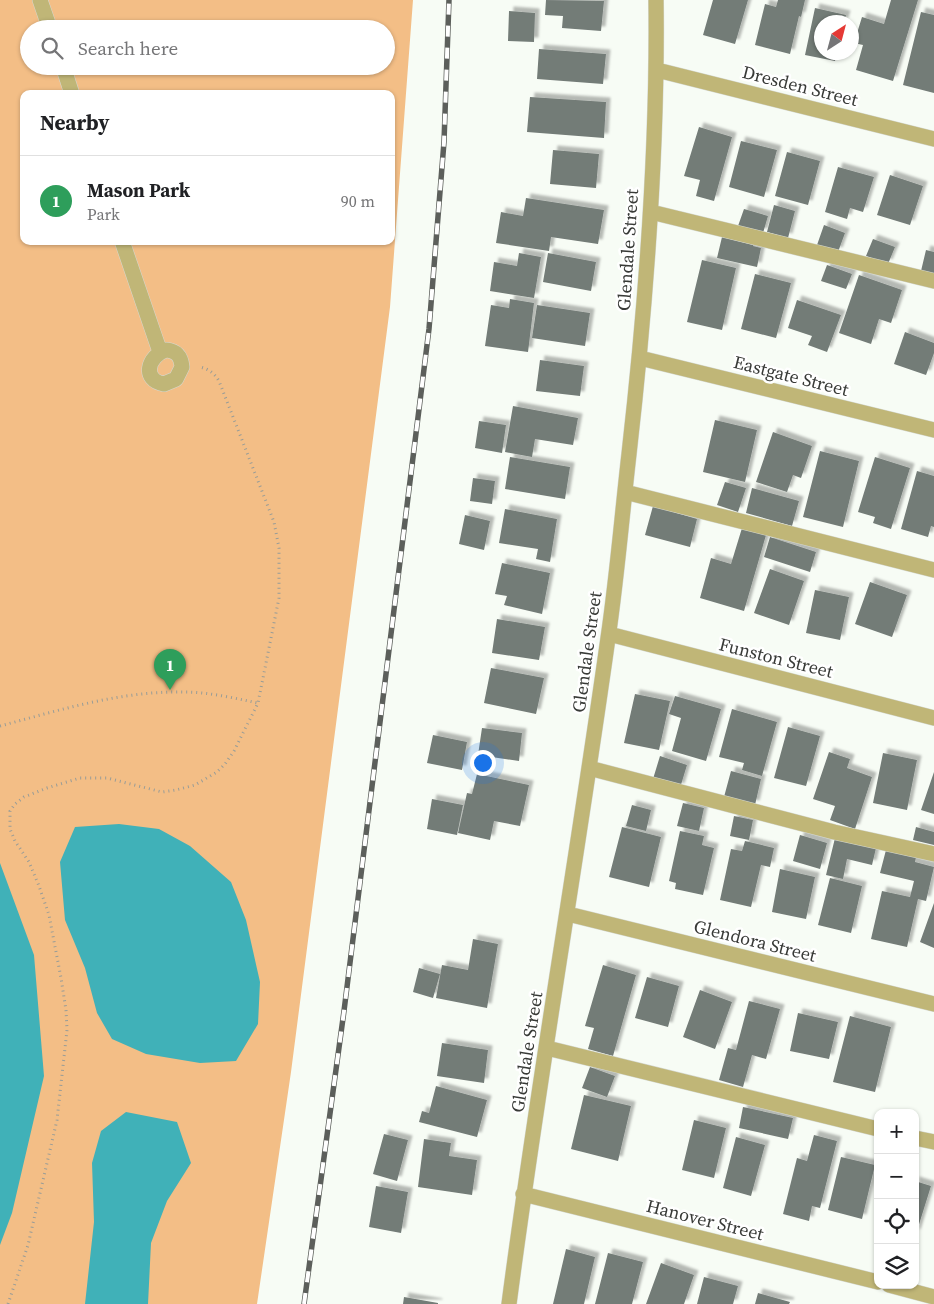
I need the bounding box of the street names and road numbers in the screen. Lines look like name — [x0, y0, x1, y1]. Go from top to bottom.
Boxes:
street label: Dresden Street — [740, 59, 861, 112]
street label: Glendale Street — [611, 188, 644, 312]
street label: Eastgate Street — [731, 349, 851, 402]
street label: Glendale Street — [566, 590, 607, 714]
street label: Funston Street — [717, 631, 836, 684]
street label: Glendora Street — [691, 913, 819, 968]
street label: Glendale Street — [505, 989, 548, 1114]
street label: Hanover Street — [644, 1193, 766, 1246]

